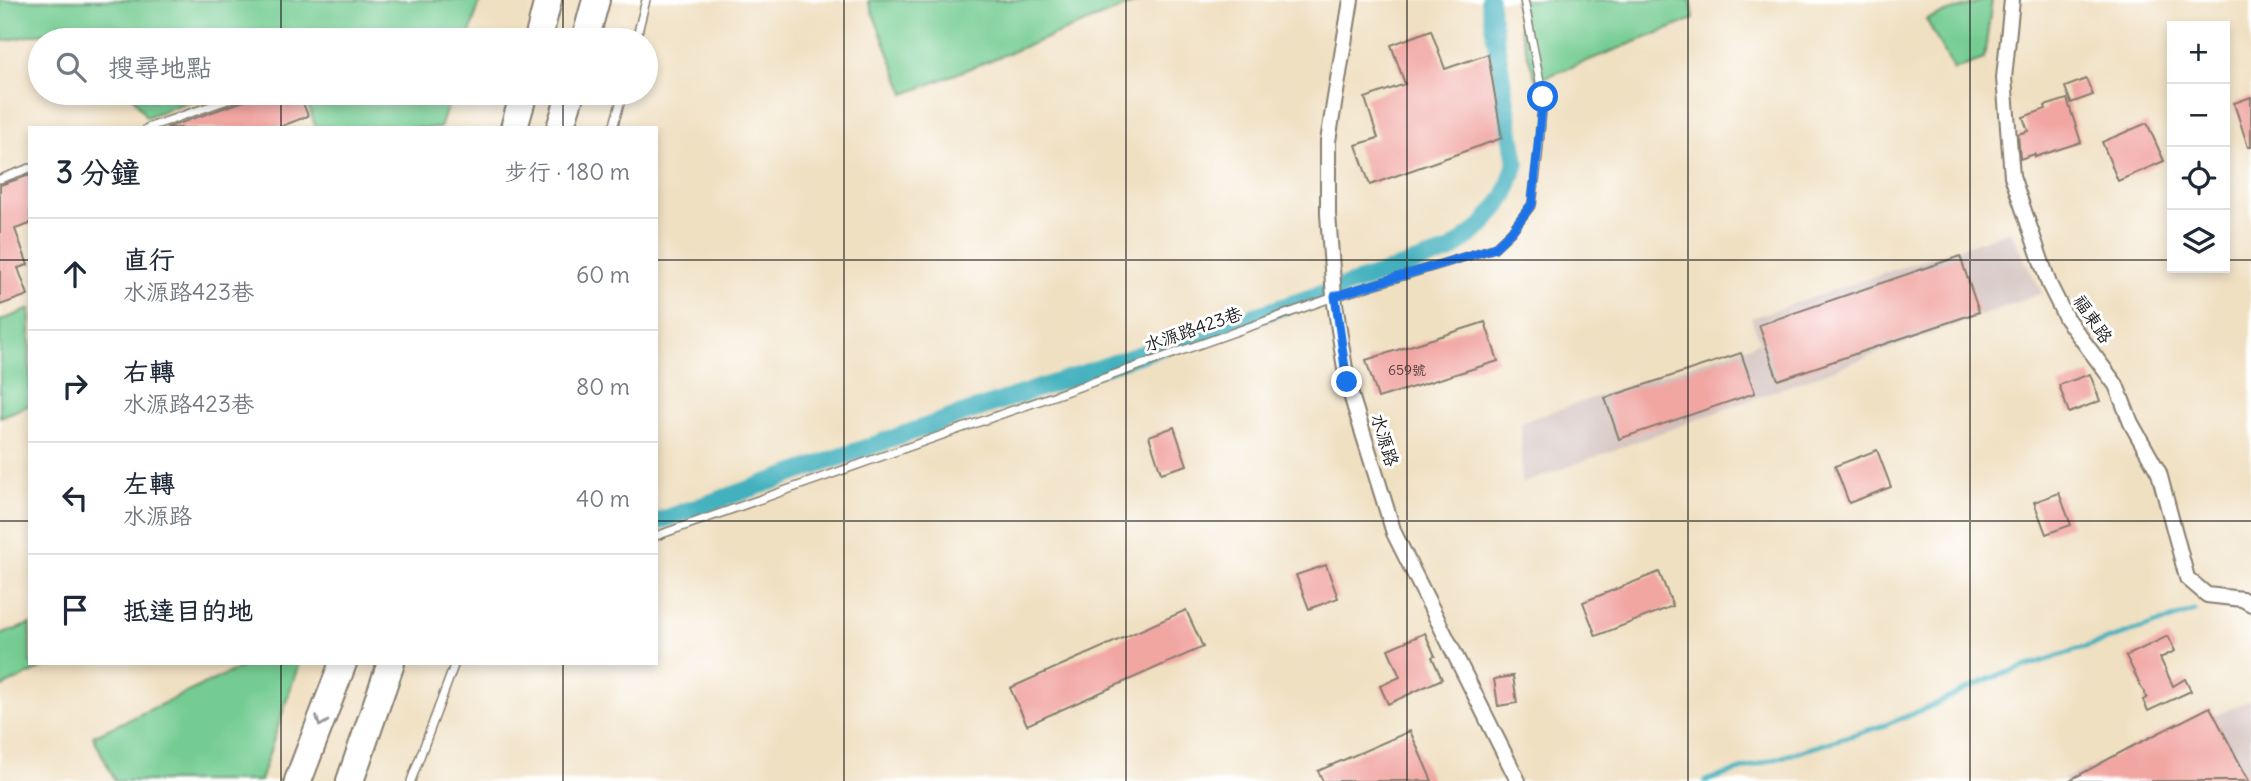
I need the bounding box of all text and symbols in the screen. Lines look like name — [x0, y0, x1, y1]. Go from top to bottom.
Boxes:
map controls — [2167, 21, 2230, 273]
button: + — [2167, 21, 2230, 84]
search box — [28, 28, 658, 105]
icon: search — [52, 48, 90, 86]
text: 搜尋地點 — [108, 51, 212, 84]
route start — [1527, 81, 1558, 112]
button: − — [2167, 84, 2230, 147]
button: locate — [2167, 147, 2230, 210]
text: 3 分鐘 — [56, 153, 140, 191]
text: 步行 · 180 m — [505, 157, 630, 186]
button: layers — [2167, 210, 2230, 273]
text: 直行 — [123, 243, 175, 276]
icon: ahead — [56, 255, 94, 293]
text: 60 m — [576, 260, 630, 289]
text: 水源路423巷 — [123, 277, 254, 306]
street label: 福東路 — [2068, 290, 2118, 348]
street label: 水源路423巷 — [1141, 301, 1245, 357]
text: 右轉 — [123, 355, 175, 388]
house number: 659號 — [1388, 361, 1426, 379]
route end — [1331, 366, 1362, 397]
icon: right — [56, 367, 94, 405]
text: 80 m — [576, 372, 630, 401]
text: 水源路423巷 — [123, 389, 254, 418]
street label: 水源路 — [1366, 411, 1404, 469]
text: 左轉 — [123, 467, 175, 500]
icon: left — [56, 479, 94, 517]
text: 40 m — [576, 484, 630, 513]
text: 水源路 — [123, 501, 192, 530]
icon: arrive — [56, 591, 94, 629]
text: 抵達目的地 — [123, 594, 253, 627]
one-way arrow — [315, 716, 329, 728]

